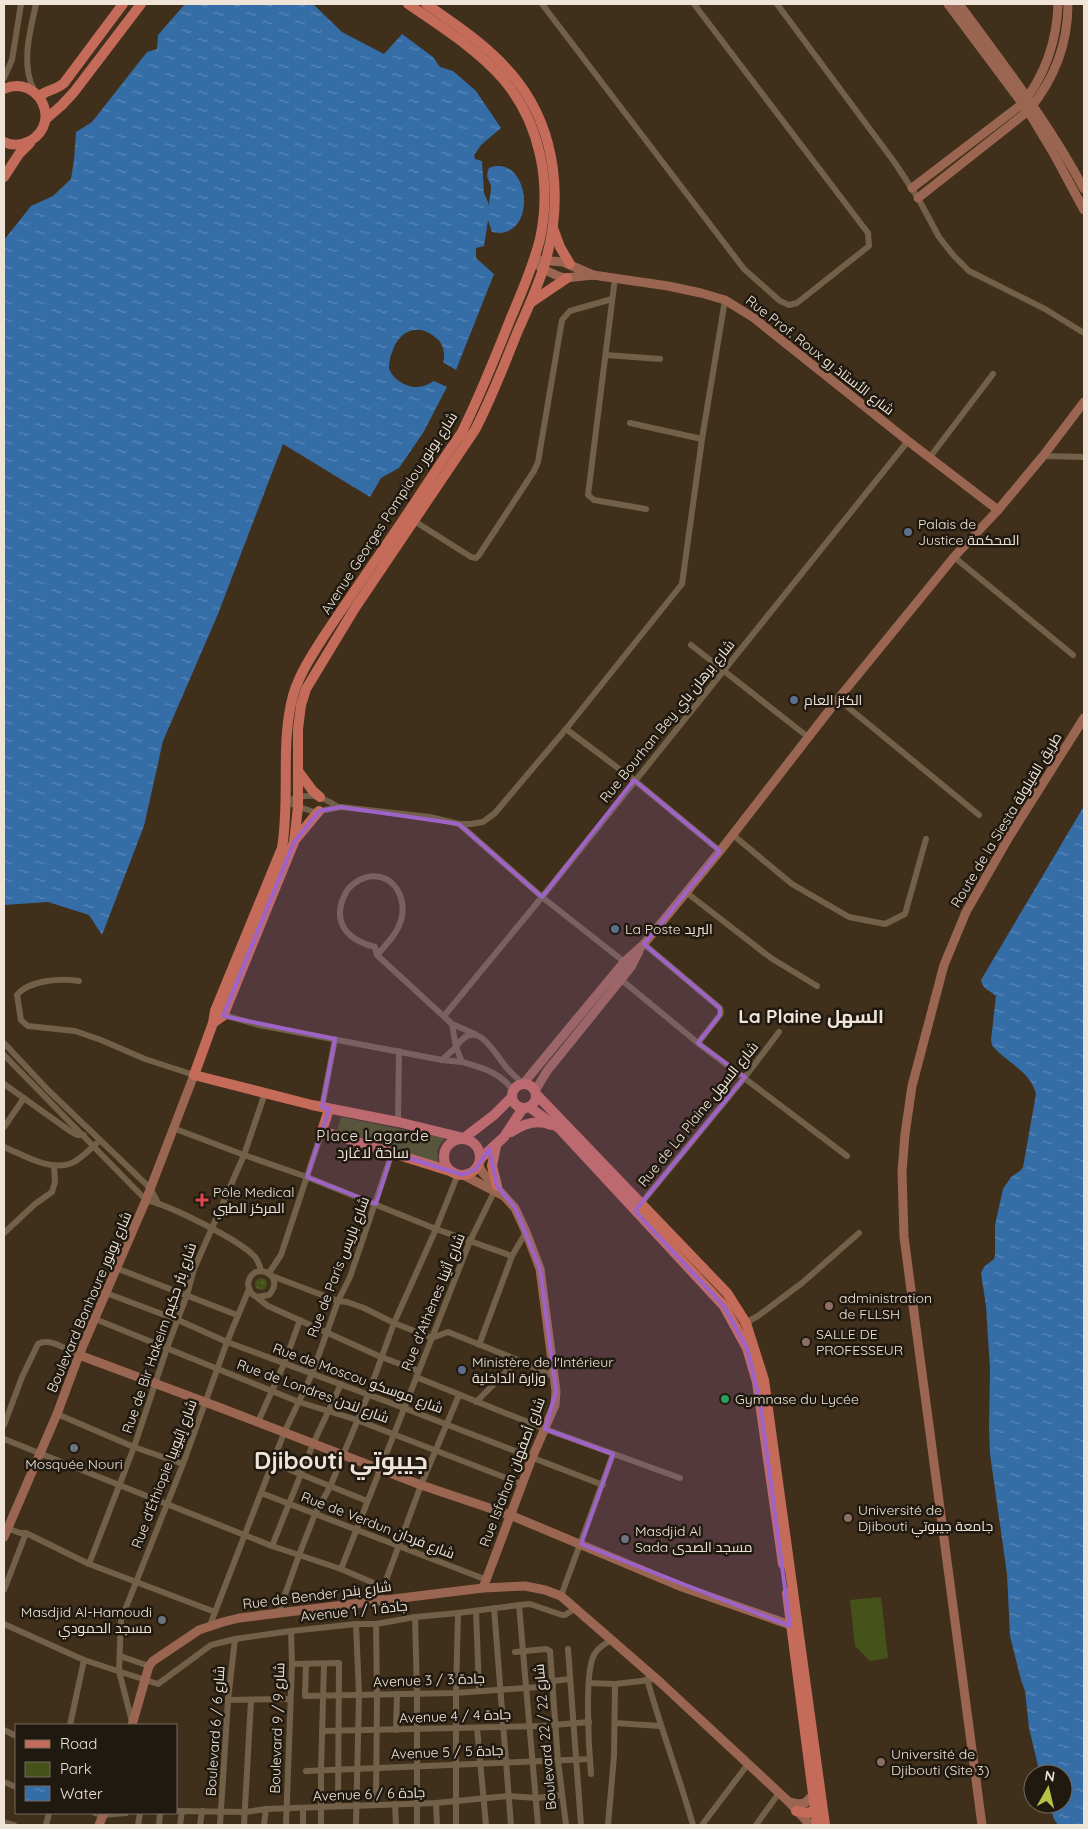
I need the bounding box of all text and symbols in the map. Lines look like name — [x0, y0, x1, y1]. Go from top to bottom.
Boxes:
street label: Rue Prof. Roux شارع الأستاذ رو — [742, 291, 898, 419]
street label: Avenue Georges Pompidou شارع بونور — [317, 408, 461, 618]
place label: Palais de Justice المحكمة — [918, 515, 1020, 549]
marker: Palais de Justice المحكمة — [902, 526, 914, 538]
street label: Rue Bourhan Bey شارع برهان باي — [596, 636, 741, 808]
place label: الكنز العام — [804, 691, 862, 710]
marker: الكنز العام — [788, 694, 800, 706]
street label: Route de la Siesta طريق القيلولة — [946, 729, 1066, 911]
place label: La Poste البريد — [625, 920, 713, 938]
marker: La Poste البريد — [609, 923, 621, 935]
district label: La Plaine السهل — [738, 1004, 884, 1028]
street label: Rue de La Plaine شارع السهل — [634, 1038, 762, 1190]
district label: Place Lagarde ساحة لاغارد — [316, 1126, 430, 1162]
place label: Pôle Medical المركز الطبي — [213, 1183, 295, 1220]
marker: Pôle Medical المركز الطبي — [195, 1193, 209, 1207]
street label: Rue de Paris شارع باريس — [303, 1194, 373, 1340]
street label: Boulevard Bonhoure شارع بونور — [43, 1209, 135, 1395]
street label: Rue d'Athènes شارع أثينا — [397, 1231, 469, 1373]
street label: Rue de Bir Hakeim شارع بئر حكيم — [118, 1240, 201, 1436]
place label: administration de FLLSH — [839, 1289, 932, 1323]
marker: administration de FLLSH — [823, 1300, 835, 1312]
place label: SALLE DE PROFESSEUR — [816, 1325, 903, 1359]
marker: SALLE DE PROFESSEUR — [800, 1336, 812, 1348]
street label: Rue de Moscou شارع موسكو — [270, 1339, 446, 1417]
place label: Ministère de l'Intérieur وزارة الداخلية — [472, 1353, 614, 1387]
street label: Rue de Londres شارع لندن — [234, 1355, 392, 1427]
marker: Ministère de l'Intérieur وزارة الداخلية — [456, 1364, 468, 1376]
place label: Gymnase du Lycée — [735, 1390, 859, 1408]
marker: Gymnase du Lycée — [719, 1393, 731, 1405]
street label: Rue Isfahan شارع أصفهان — [475, 1395, 549, 1549]
street label: Rue d'Éthiopie شارع إثيوبيا — [127, 1397, 201, 1551]
marker: Mosquée Nouri — [68, 1442, 80, 1454]
district label: Djibouti جيبوتي — [254, 1445, 428, 1480]
place label: Mosquée Nouri — [25, 1455, 123, 1473]
street label: Rue de Verdun شارع فردان — [299, 1487, 457, 1563]
place label: Université de Djibouti جامعة جيبوتي — [858, 1501, 993, 1538]
marker: Université de Djibouti جامعة جيبوتي — [842, 1512, 854, 1524]
place label: Masdjid Al Sada مسجد الصدى — [635, 1522, 753, 1556]
marker: Masdjid Al Sada مسجد الصدى — [619, 1533, 631, 1545]
street label: Rue de Bender شارع بندر — [242, 1577, 392, 1613]
street label: Avenue 1 / جادة 1 — [300, 1596, 408, 1626]
place label: Masdjid Al-Hamoudi مسجد الحمودي — [21, 1603, 152, 1640]
marker: Masdjid Al-Hamoudi مسجد الحمودي — [156, 1614, 168, 1626]
street label: Boulevard 9 / شارع 9 — [266, 1662, 288, 1794]
street label: Boulevard 22 / شارع 22 — [530, 1663, 560, 1811]
street label: Boulevard 6 / شارع 6 — [201, 1665, 229, 1797]
street label: Avenue 3 / جادة 3 — [373, 1669, 485, 1691]
street label: Avenue 4 / جادة 4 — [399, 1705, 511, 1727]
legend — [15, 1724, 178, 1814]
text: Road — [60, 1734, 97, 1753]
street label: Avenue 5 / جادة 5 — [390, 1741, 504, 1763]
place label: Université de Djibouti (Site 3) — [891, 1745, 989, 1779]
marker: Université de Djibouti (Site 3) — [875, 1756, 887, 1768]
text: Park — [60, 1759, 92, 1778]
north arrow — [1023, 1764, 1073, 1814]
text: N — [1043, 1766, 1056, 1786]
street label: Avenue 6 / جادة 6 — [313, 1783, 425, 1805]
text: Water — [60, 1784, 103, 1803]

